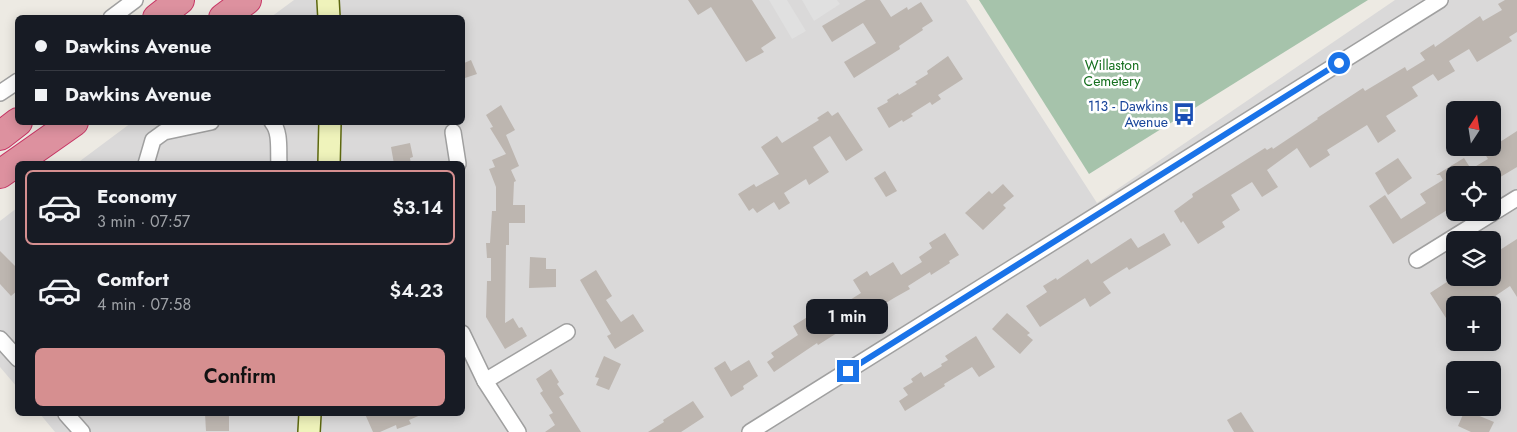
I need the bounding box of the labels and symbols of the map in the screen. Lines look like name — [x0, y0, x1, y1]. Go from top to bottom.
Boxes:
route start — [1328, 52, 1350, 74]
park label: Willaston Cemetery — [1084, 55, 1141, 91]
place label: 113 - Dawkins Avenue — [1088, 96, 1168, 132]
bus stop icon: 113 - Dawkins Avenue — [1171, 101, 1197, 127]
north arrow — [1446, 101, 1501, 156]
callout: 1 min — [807, 298, 889, 334]
route end — [837, 360, 859, 382]

